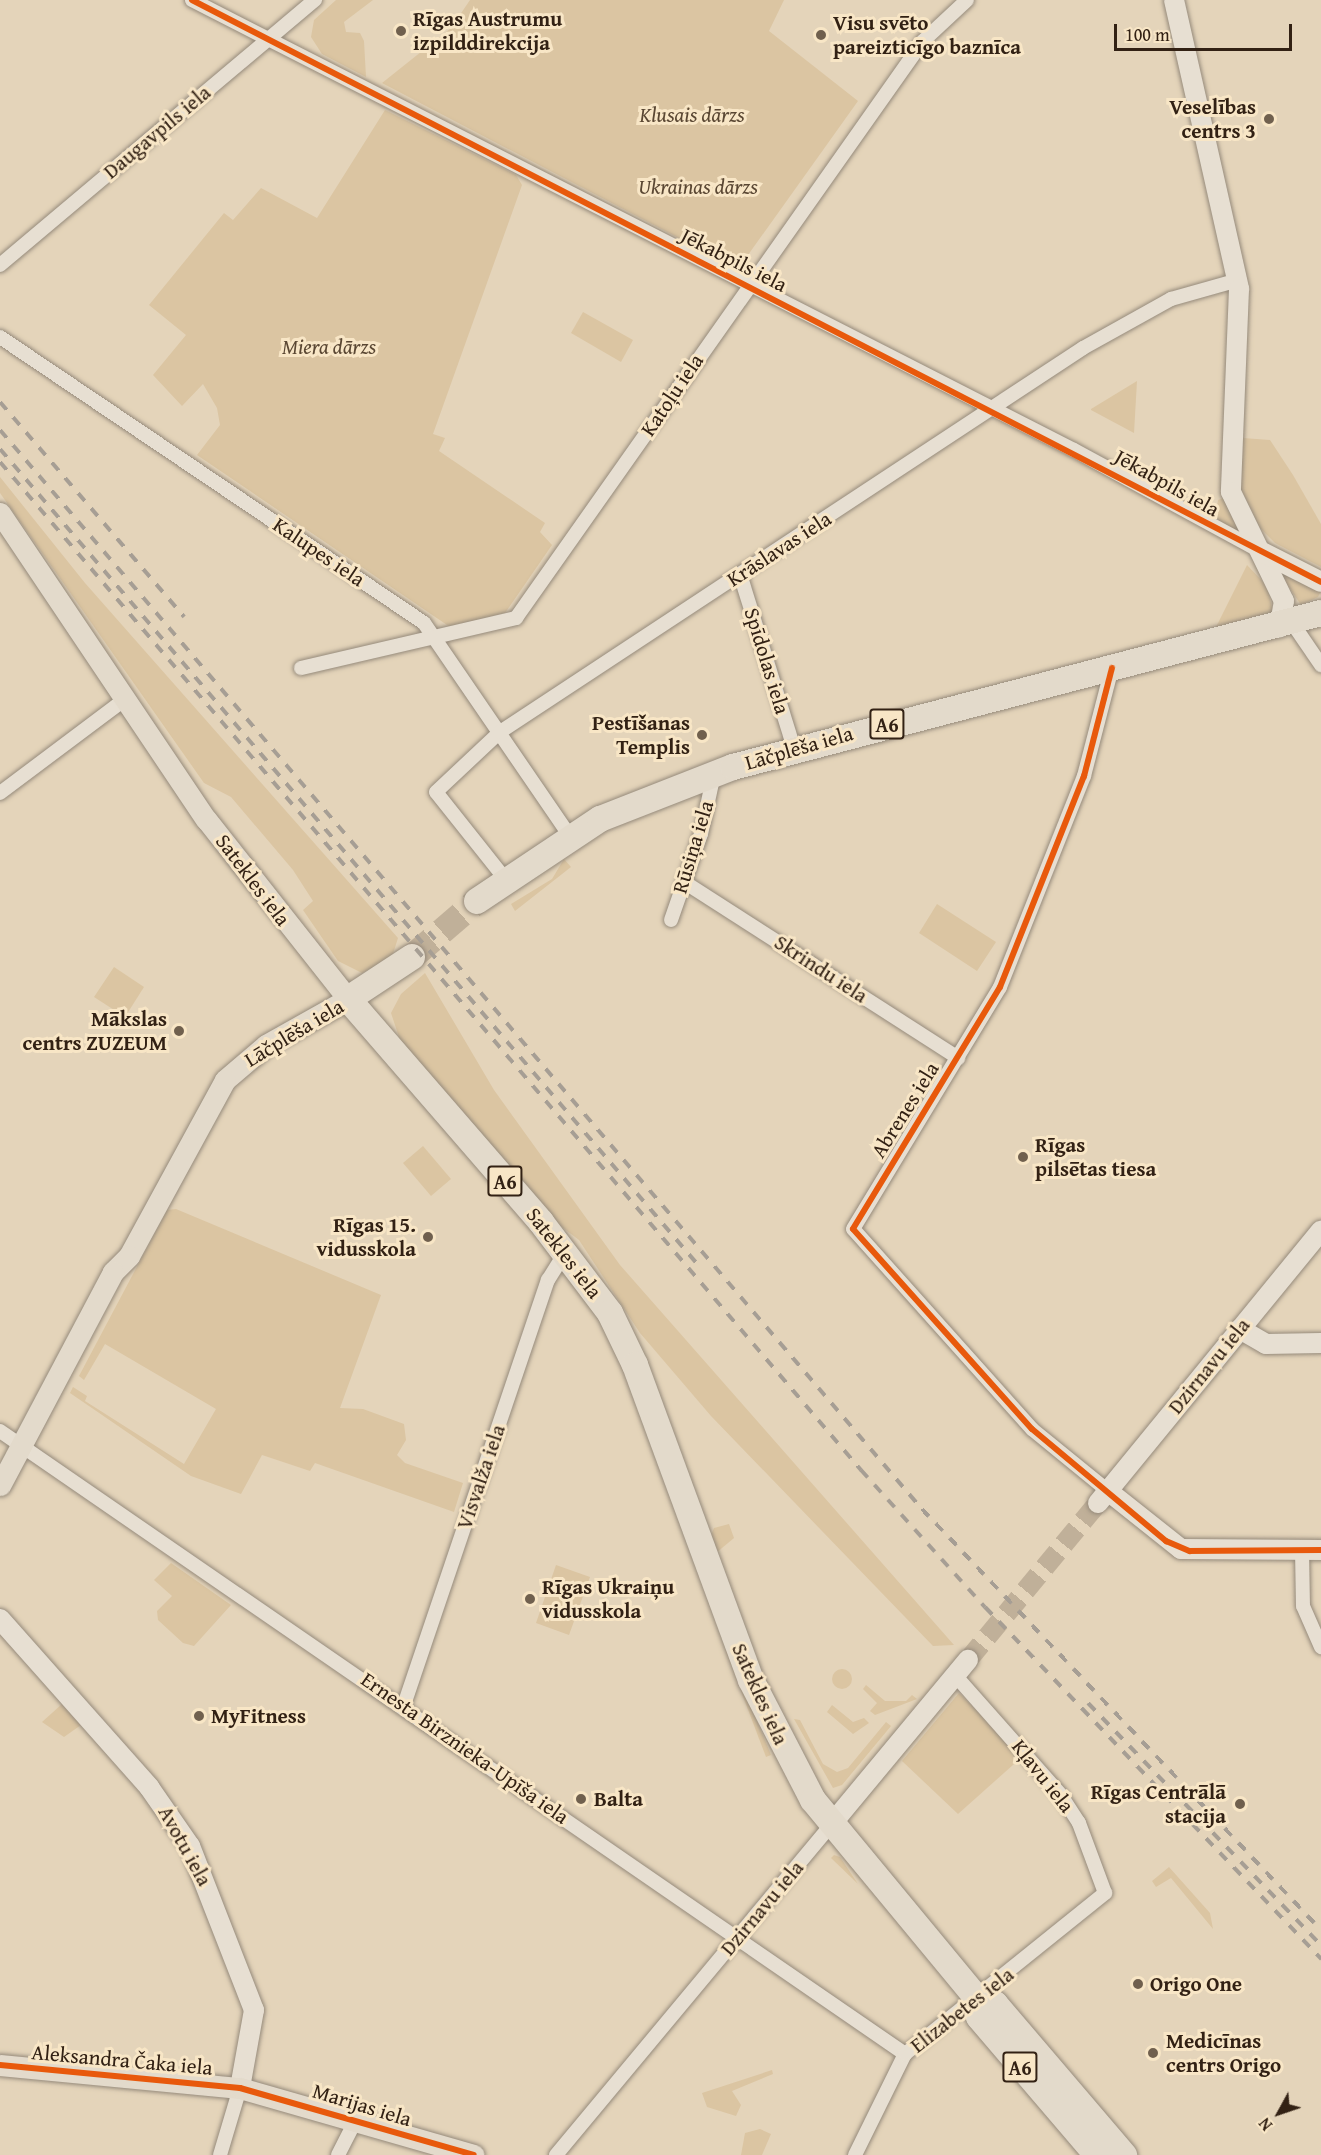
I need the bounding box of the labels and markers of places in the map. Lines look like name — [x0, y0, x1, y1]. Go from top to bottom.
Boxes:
place label: Rīgas Austrumu izpilddirekcija — [413, 6, 562, 56]
place label: Visu svēto pareizticīgo baznīca — [833, 10, 1021, 60]
marker: Rīgas Austrumu izpilddirekcija — [394, 24, 408, 38]
marker: Visu svēto pareizticīgo baznīca — [814, 28, 828, 42]
place label: Veselības centrs 3 — [1169, 94, 1256, 144]
marker: Veselības centrs 3 — [1260, 110, 1278, 128]
place label: Pestīšanas Templis — [592, 710, 690, 760]
marker: Pestīšanas Templis — [695, 728, 709, 742]
place label: Mākslas centrs ZUZEUM — [23, 1006, 167, 1056]
marker: Mākslas centrs ZUZEUM — [172, 1024, 186, 1038]
place label: Rīgas pilsētas tiesa — [1035, 1132, 1156, 1182]
marker: Rīgas pilsētas tiesa — [1016, 1150, 1030, 1164]
place label: Rīgas 15. vidusskola — [317, 1212, 416, 1262]
marker: Rīgas 15. vidusskola — [421, 1230, 435, 1244]
place label: Rīgas Ukraiņu vidusskola — [542, 1574, 674, 1624]
marker: Rīgas Ukraiņu vidusskola — [523, 1592, 537, 1606]
place label: MyFitness — [211, 1703, 306, 1729]
marker: MyFitness — [192, 1709, 206, 1723]
place label: Rīgas Centrālā stacija — [1091, 1779, 1226, 1829]
place label: Balta — [594, 1786, 643, 1812]
marker: Balta — [572, 1790, 590, 1808]
marker: Rīgas Centrālā stacija — [1231, 1795, 1249, 1813]
place label: Origo One — [1150, 1971, 1242, 1997]
marker: Origo One — [1131, 1977, 1145, 1991]
place label: Medicīnas centrs Origo — [1166, 2028, 1281, 2078]
marker: Medicīnas centrs Origo — [1144, 2044, 1162, 2062]

